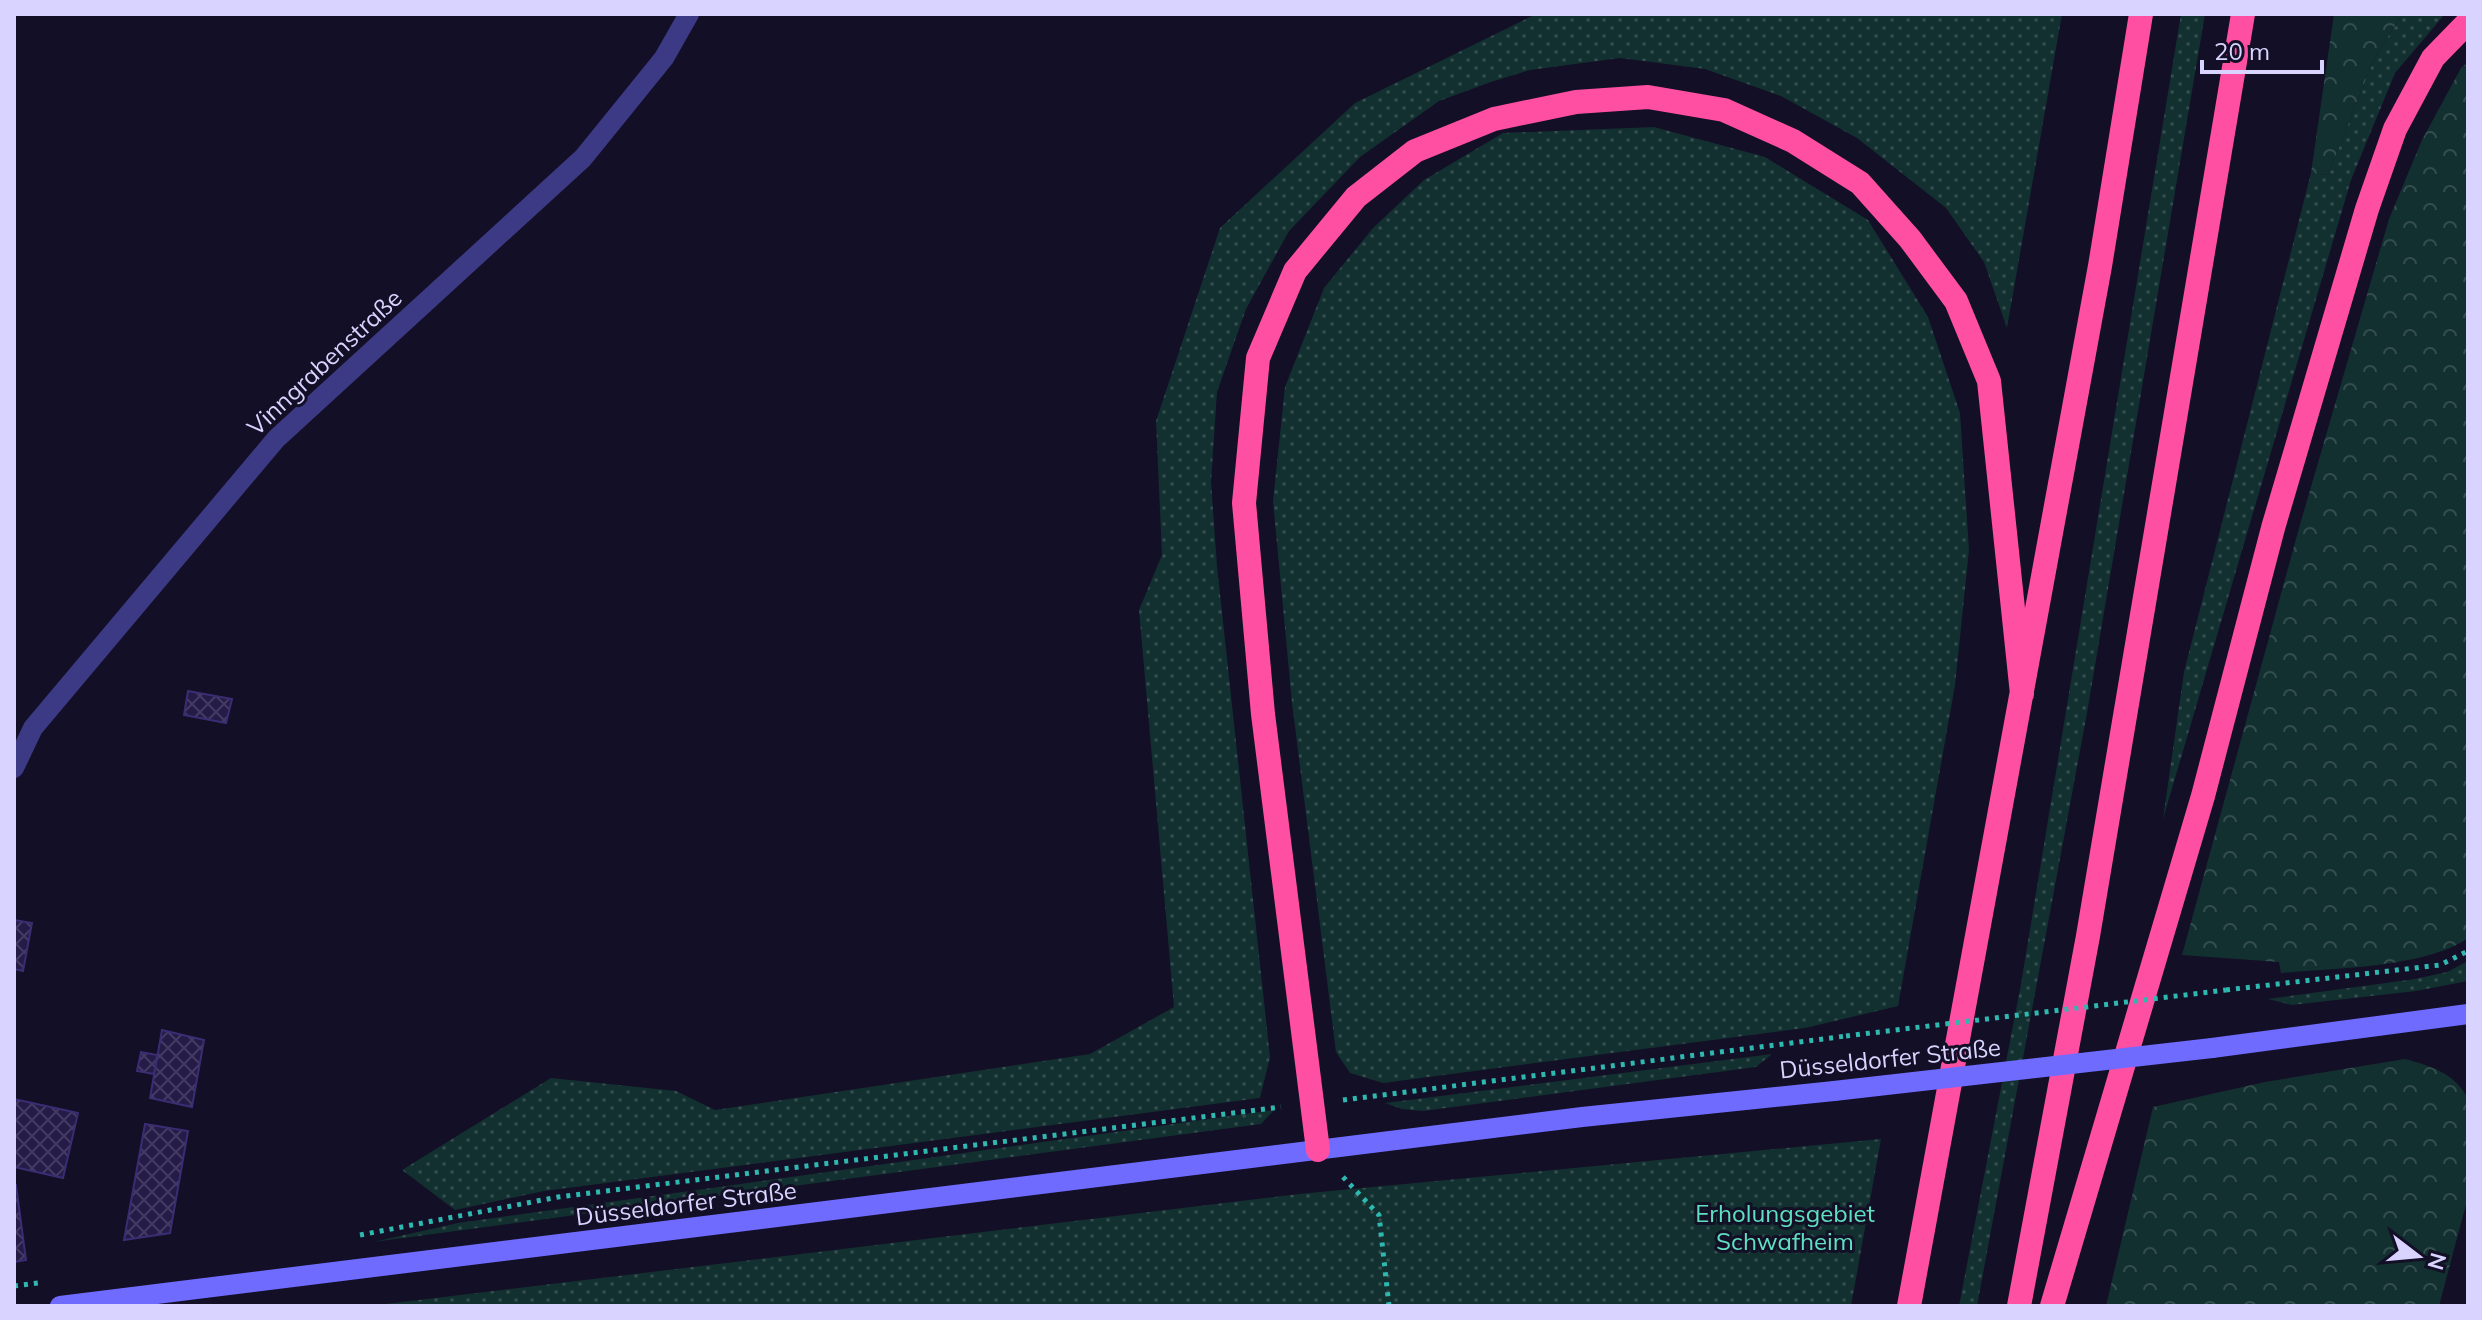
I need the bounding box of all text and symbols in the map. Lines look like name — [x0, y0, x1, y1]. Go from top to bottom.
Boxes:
scale bar — [2202, 24, 2322, 74]
text: 20 m — [2214, 36, 2270, 66]
street label: Vinngrabenstraße — [240, 282, 408, 442]
street label: Düsseldorfer Straße — [1778, 1031, 2002, 1085]
street label: Düsseldorfer Straße — [574, 1175, 798, 1231]
park label: Erholungsgebiet Schwafheim — [1695, 1198, 1875, 1256]
north arrow — [2378, 1216, 2458, 1296]
text: N — [2421, 1250, 2453, 1273]

